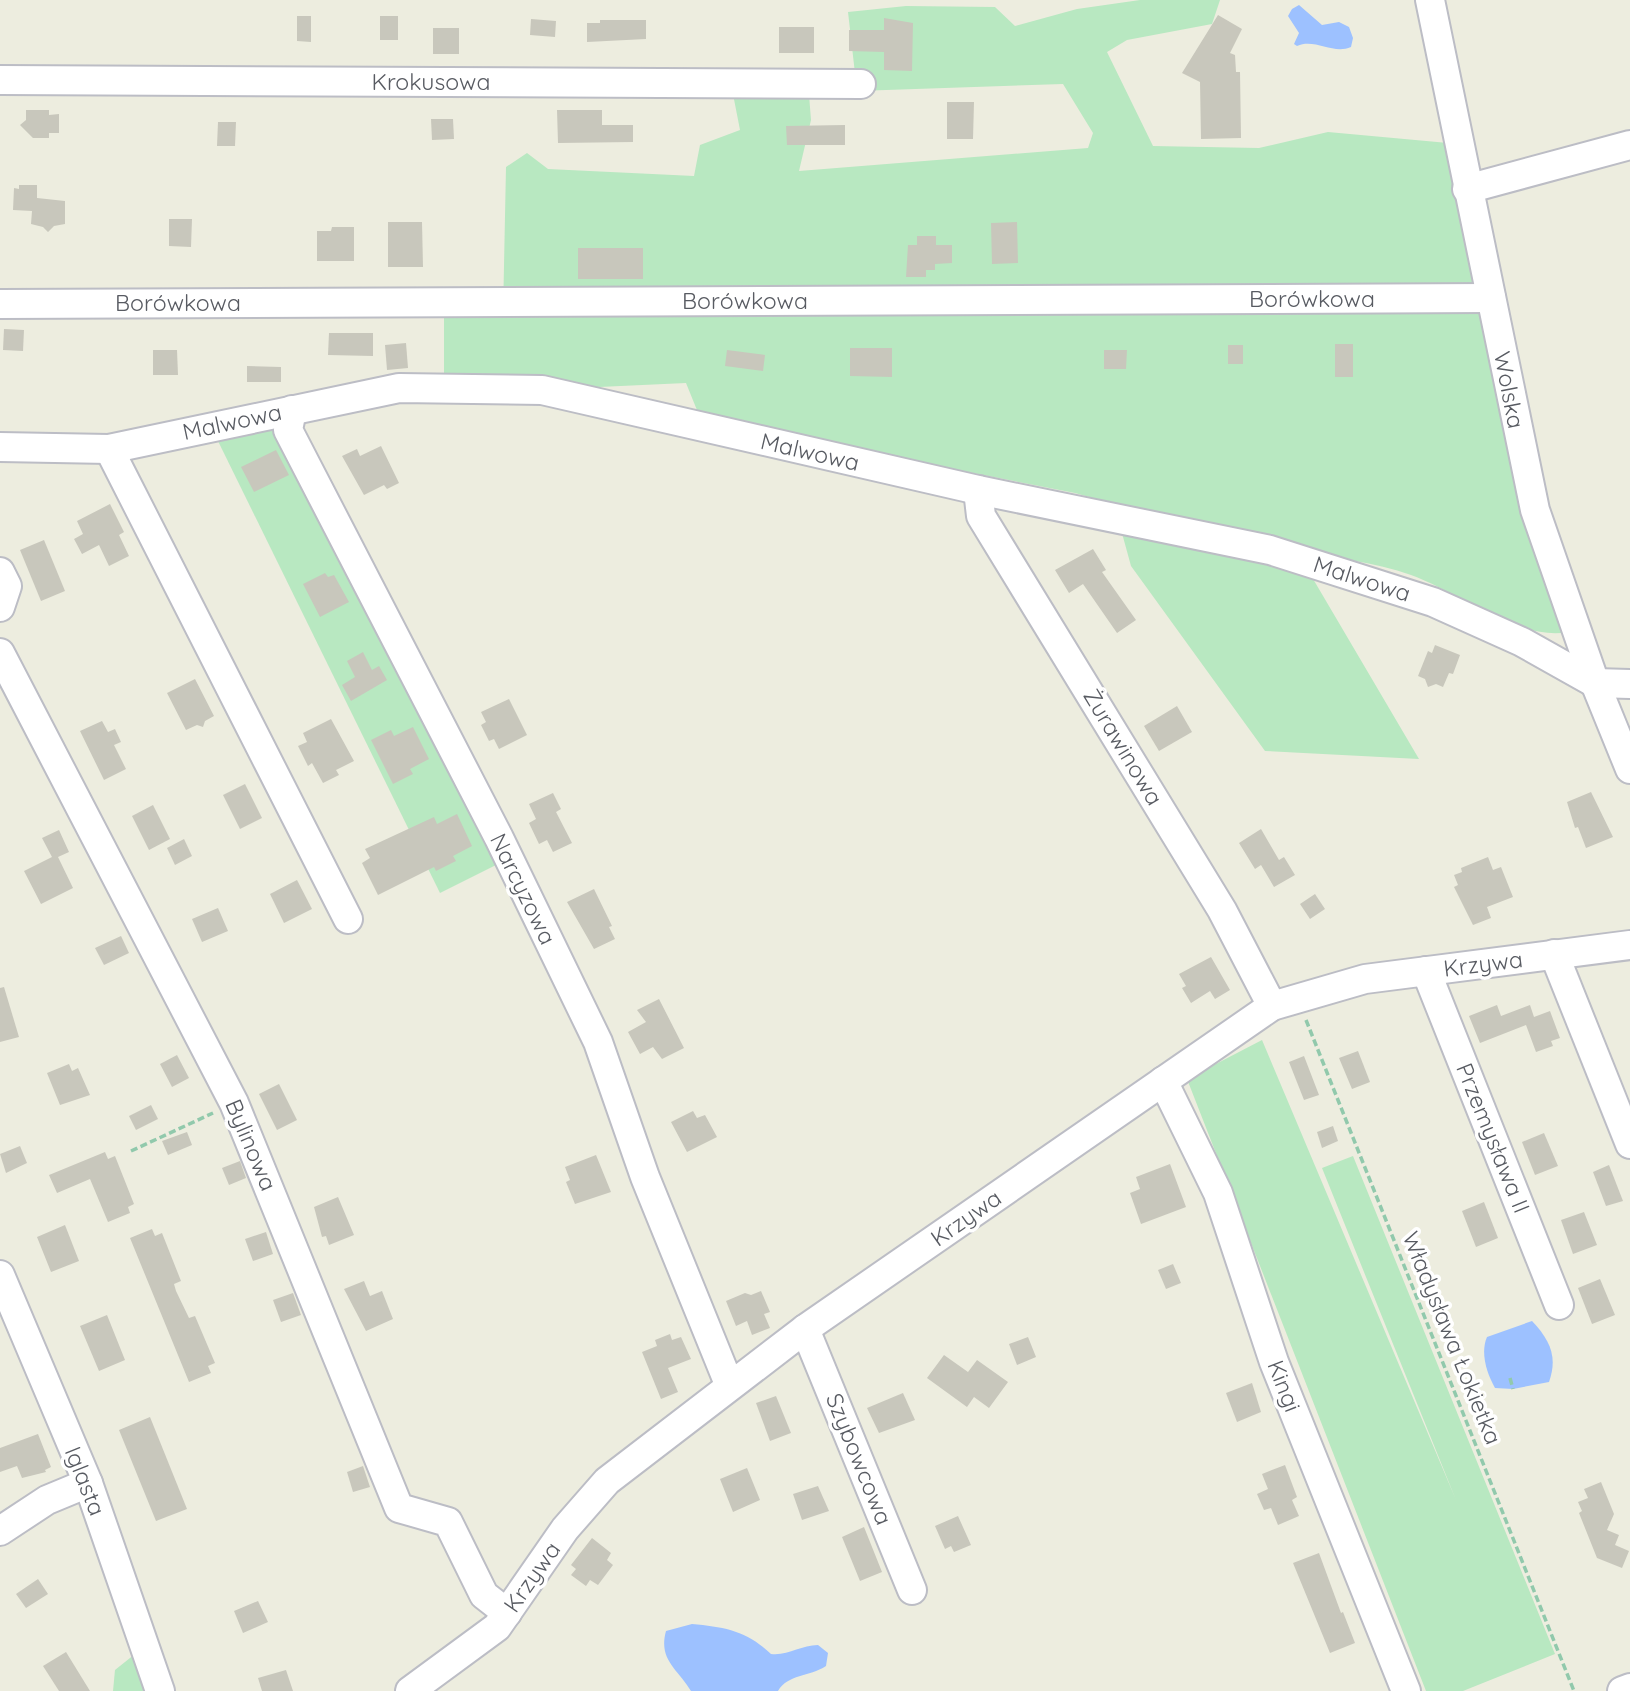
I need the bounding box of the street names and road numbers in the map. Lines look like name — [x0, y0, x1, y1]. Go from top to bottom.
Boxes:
street label: Krokusowa — [372, 67, 490, 96]
street label: Borówkowa — [1249, 284, 1375, 313]
street label: Borówkowa — [682, 286, 808, 315]
street label: Borówkowa — [115, 288, 241, 317]
street label: Wolska — [1488, 349, 1531, 431]
street label: Malwowa — [180, 397, 284, 446]
street label: Malwowa — [758, 426, 862, 477]
street label: Malwowa — [1310, 549, 1414, 608]
street label: Żurawinowa — [1077, 683, 1170, 810]
street label: Narcyzowa — [484, 828, 563, 949]
street label: Krzywa — [1442, 944, 1524, 983]
street label: Przemysława II — [1450, 1059, 1537, 1217]
street label: Bylinowa — [219, 1095, 284, 1195]
street label: Krzywa — [925, 1183, 1007, 1252]
street label: Władysława Łokietka — [1396, 1227, 1508, 1449]
street label: Kingi — [1261, 1356, 1308, 1416]
street label: Szybowcowa — [820, 1389, 899, 1529]
street label: Iglasta — [59, 1442, 112, 1520]
street label: Krzywa — [497, 1536, 566, 1618]

